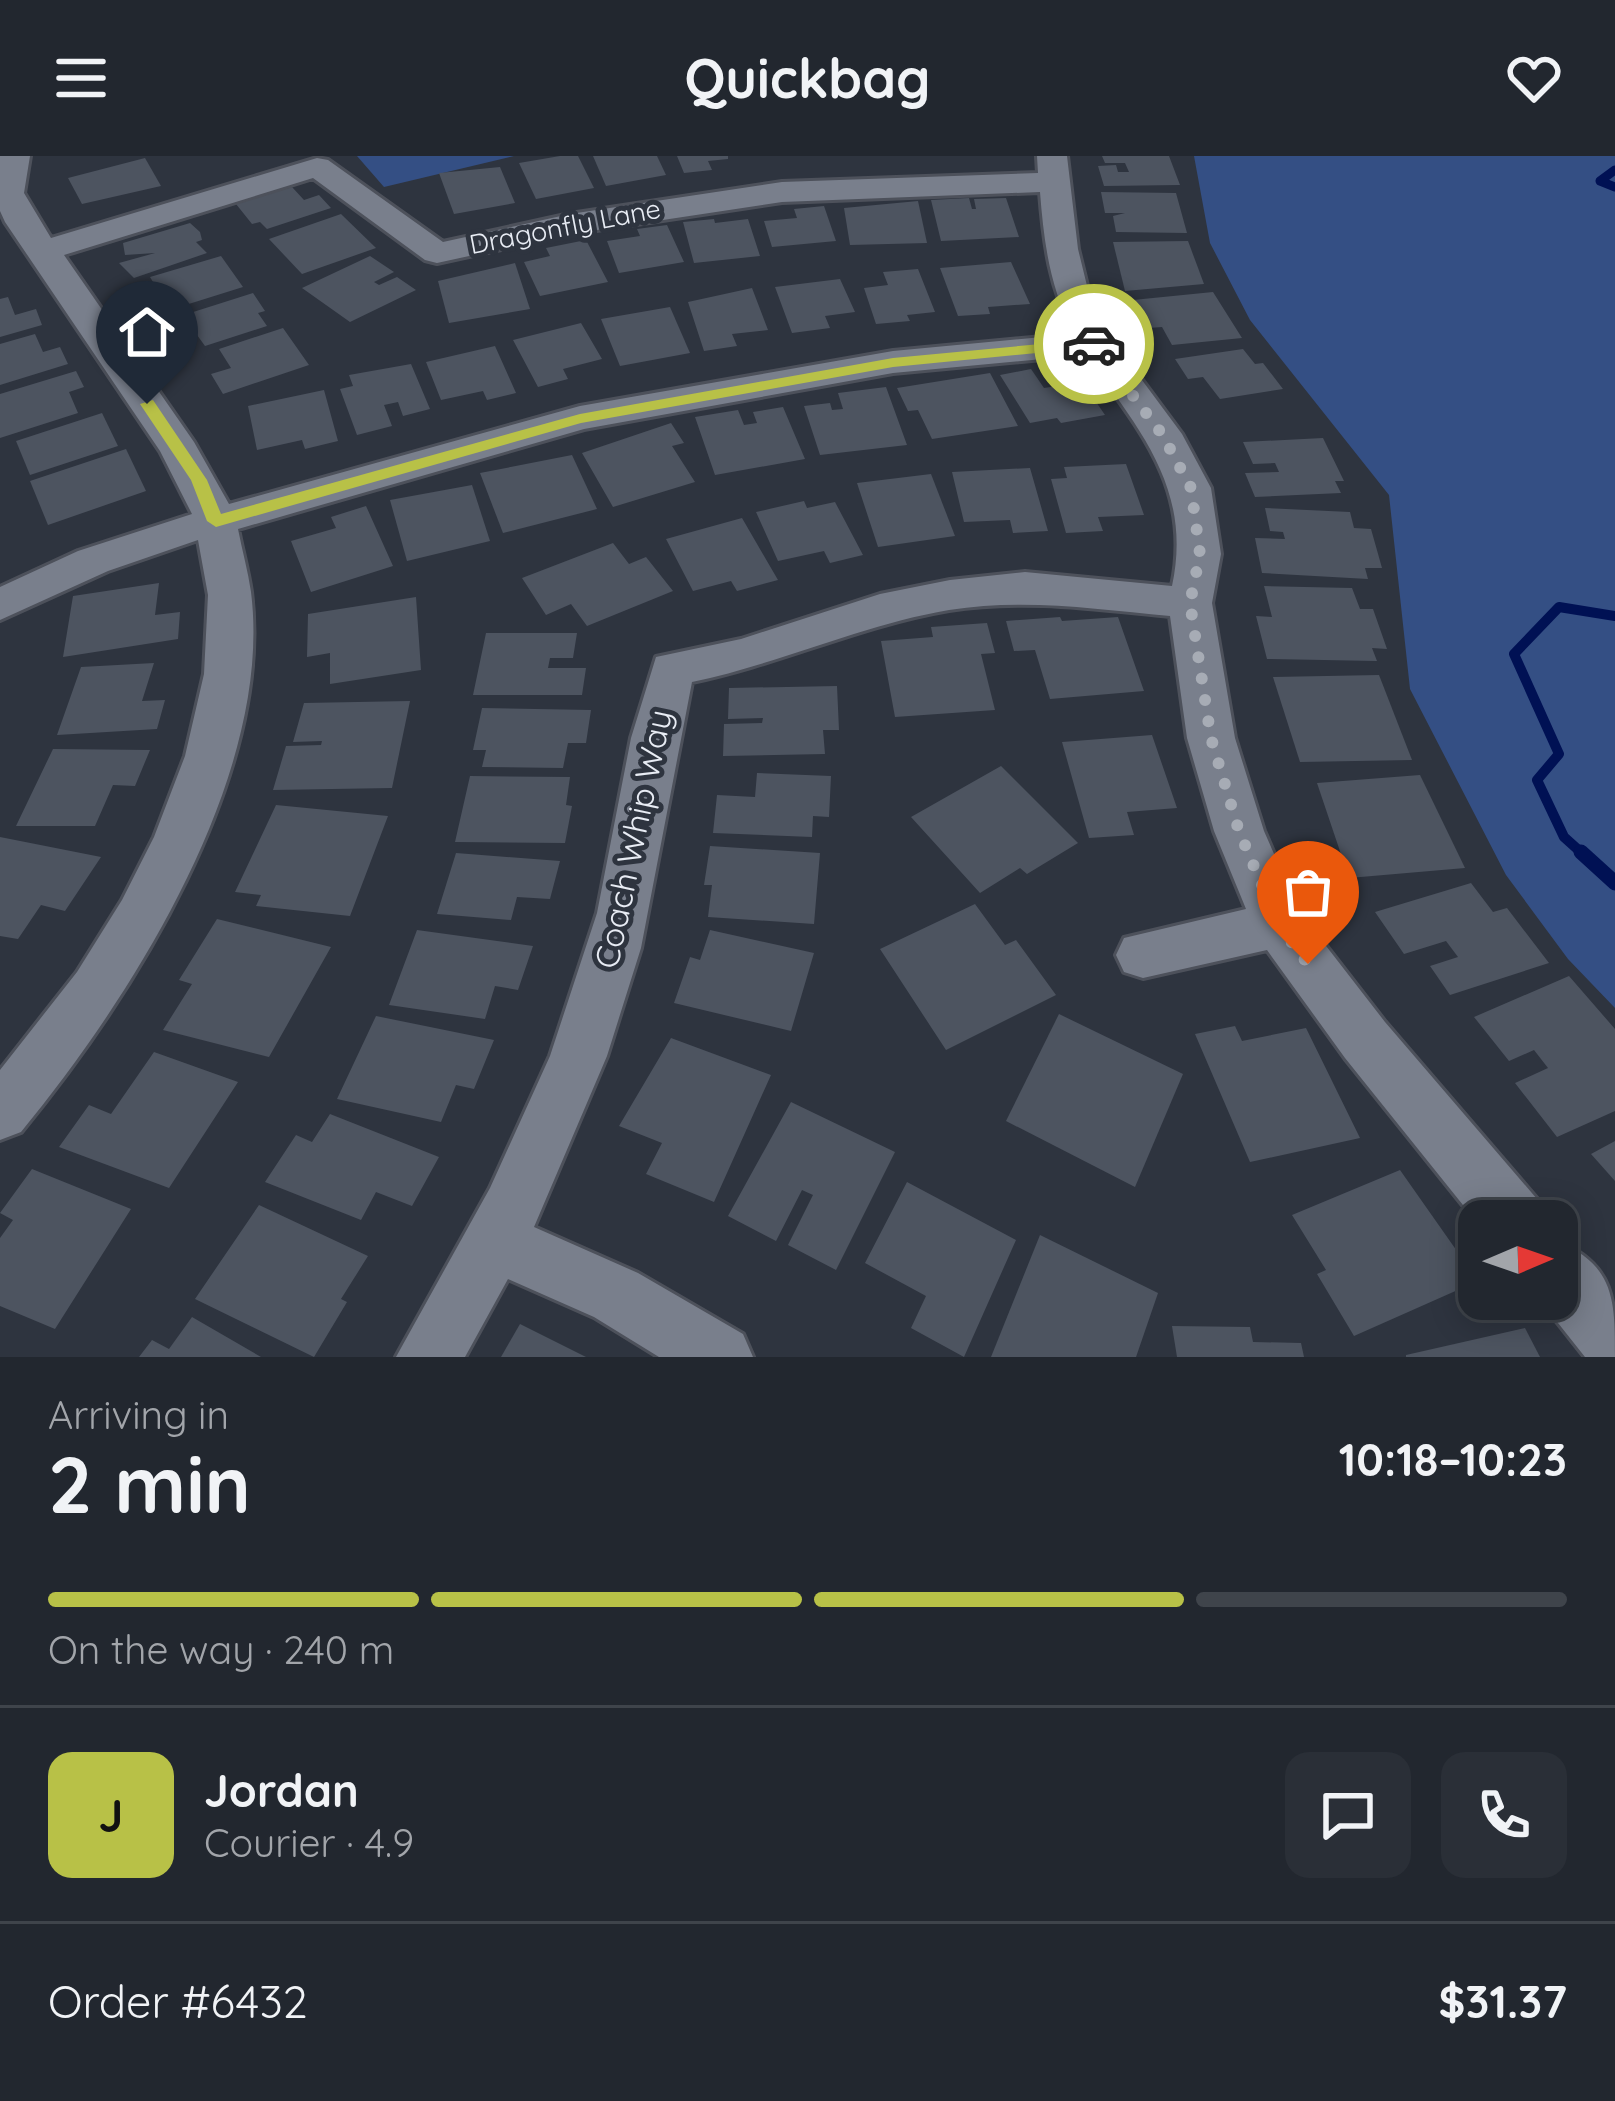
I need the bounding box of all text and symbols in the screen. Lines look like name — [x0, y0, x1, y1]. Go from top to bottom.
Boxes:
text: Quickbag — [684, 44, 931, 112]
icon: menu — [48, 45, 114, 111]
icon: heart — [1501, 45, 1567, 111]
street label: Dragonfly Lane — [466, 191, 663, 261]
pin — [96, 281, 198, 404]
courier — [1034, 284, 1154, 404]
icon: home — [114, 299, 180, 365]
icon: car — [1061, 311, 1127, 377]
street label: Coach Whip Way — [585, 706, 680, 972]
pin — [1257, 841, 1359, 964]
icon: bag — [1275, 859, 1341, 925]
north arrow — [1458, 1200, 1578, 1320]
map controls — [1458, 1200, 1578, 1320]
text: Arriving in — [48, 1390, 229, 1439]
text: 10:18–10:23 — [1339, 1431, 1567, 1487]
text: 2 min — [48, 1435, 251, 1533]
text: On the way · 240 m — [48, 1625, 394, 1674]
button: chat — [1285, 1752, 1411, 1878]
button: phone — [1441, 1752, 1567, 1878]
text: Jordan — [204, 1762, 359, 1818]
text: J — [99, 1787, 123, 1843]
text: Courier · 4.9 — [204, 1818, 414, 1867]
text: Order #6432 — [48, 1973, 308, 2029]
text: $31.37 — [1438, 1973, 1567, 2029]

